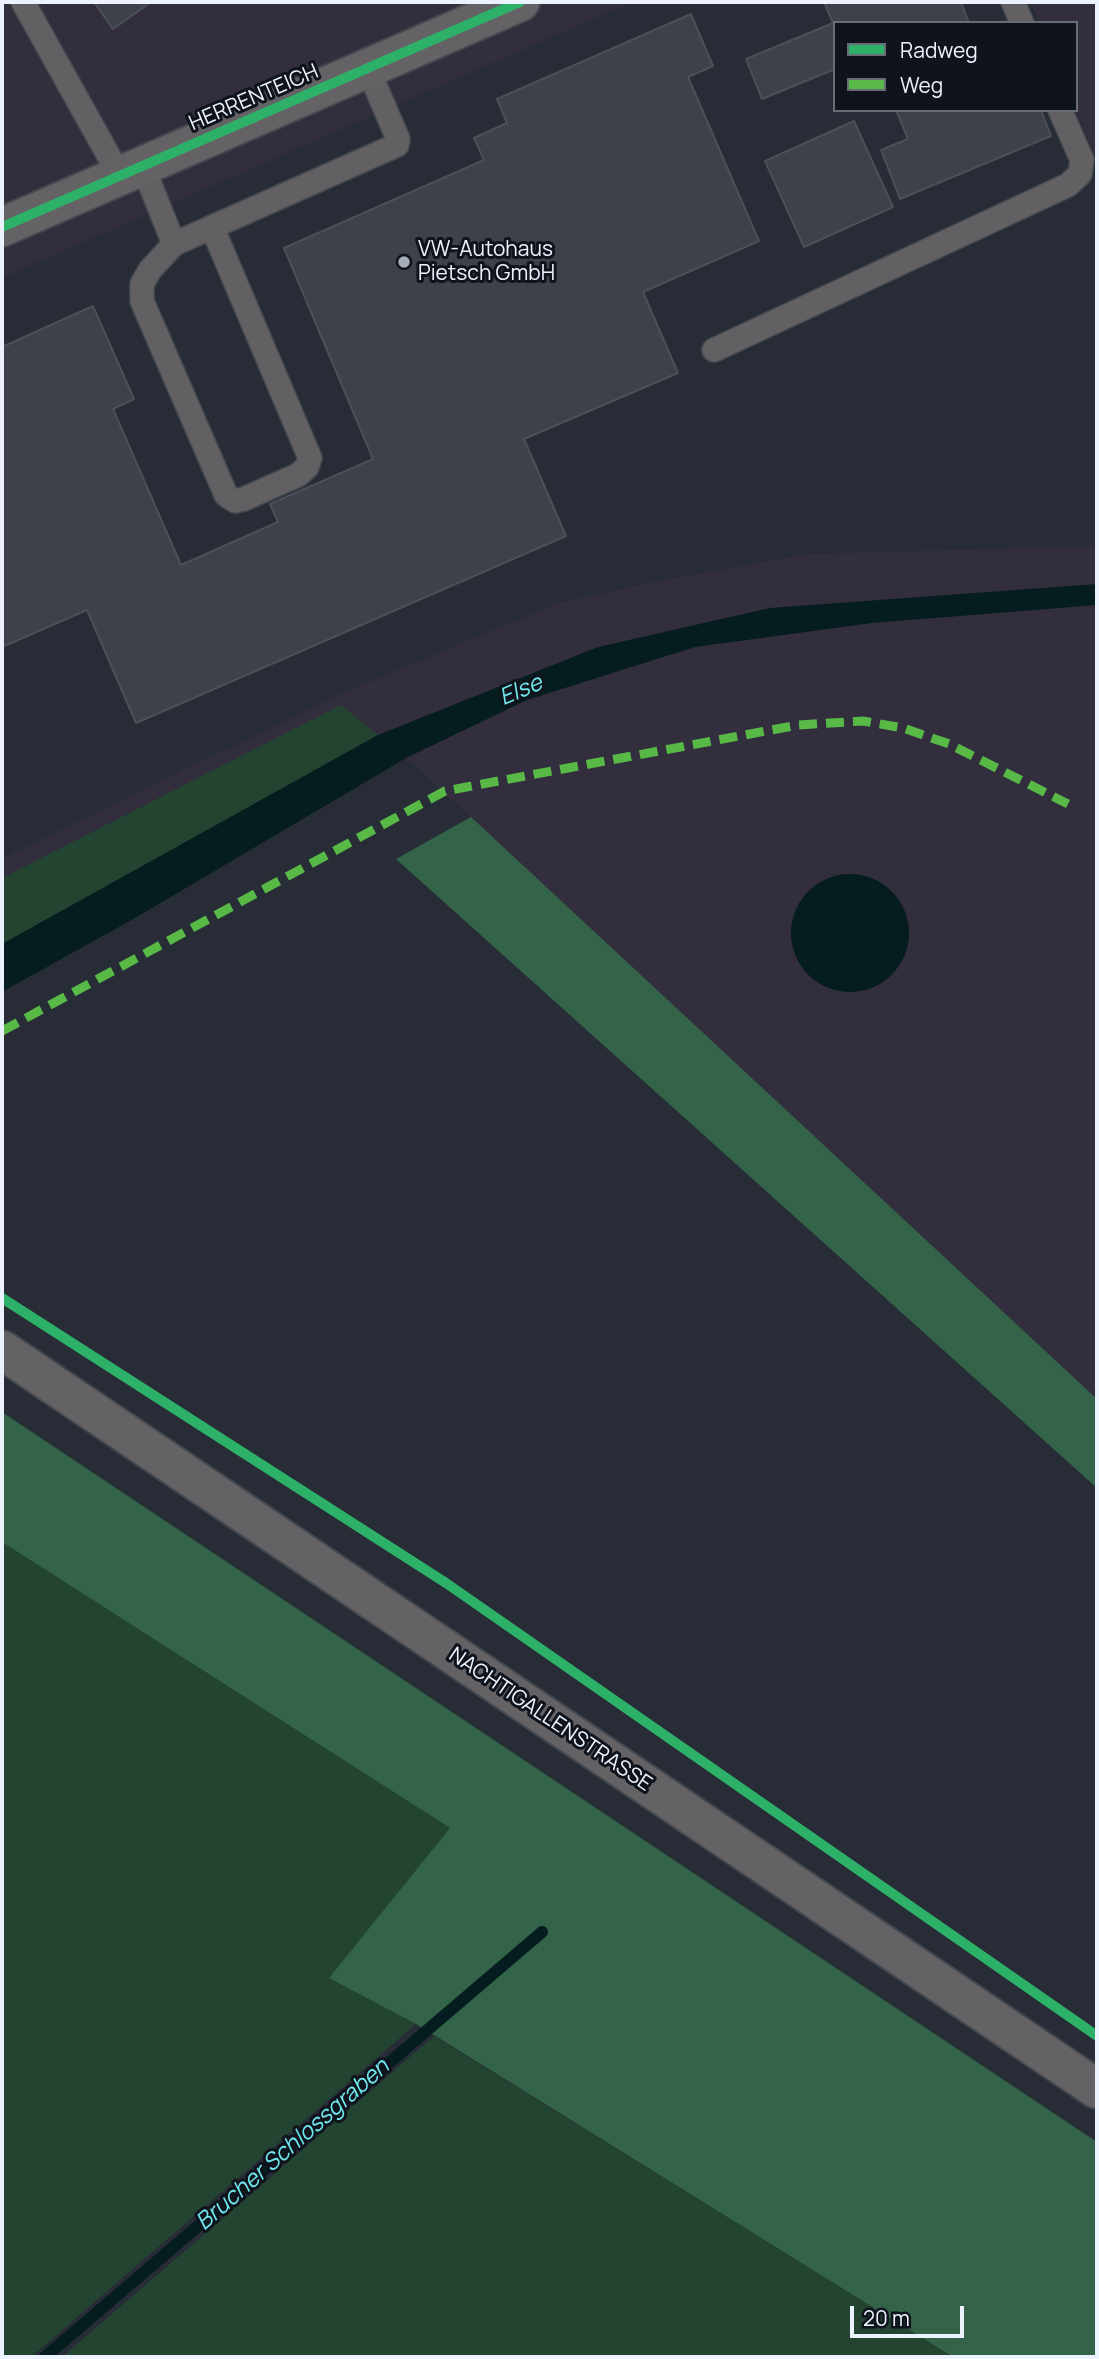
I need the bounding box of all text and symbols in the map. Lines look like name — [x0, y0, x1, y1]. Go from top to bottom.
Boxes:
legend — [833, 21, 1078, 112]
text: Radweg — [900, 36, 978, 64]
street label: HERRENTEICH — [186, 59, 322, 137]
text: Weg — [900, 71, 943, 99]
place label: VW-Autohaus Pietsch GmbH — [418, 237, 555, 287]
marker: VW-Autohaus Pietsch GmbH — [396, 254, 412, 270]
water label: Else — [495, 670, 547, 712]
street label: NACHTIGALLENSTRASSE — [444, 1643, 656, 1797]
water label: Brucher Schlossgraben — [191, 2054, 395, 2236]
scale bar — [854, 2292, 968, 2336]
text: 20 m — [863, 2304, 910, 2332]

